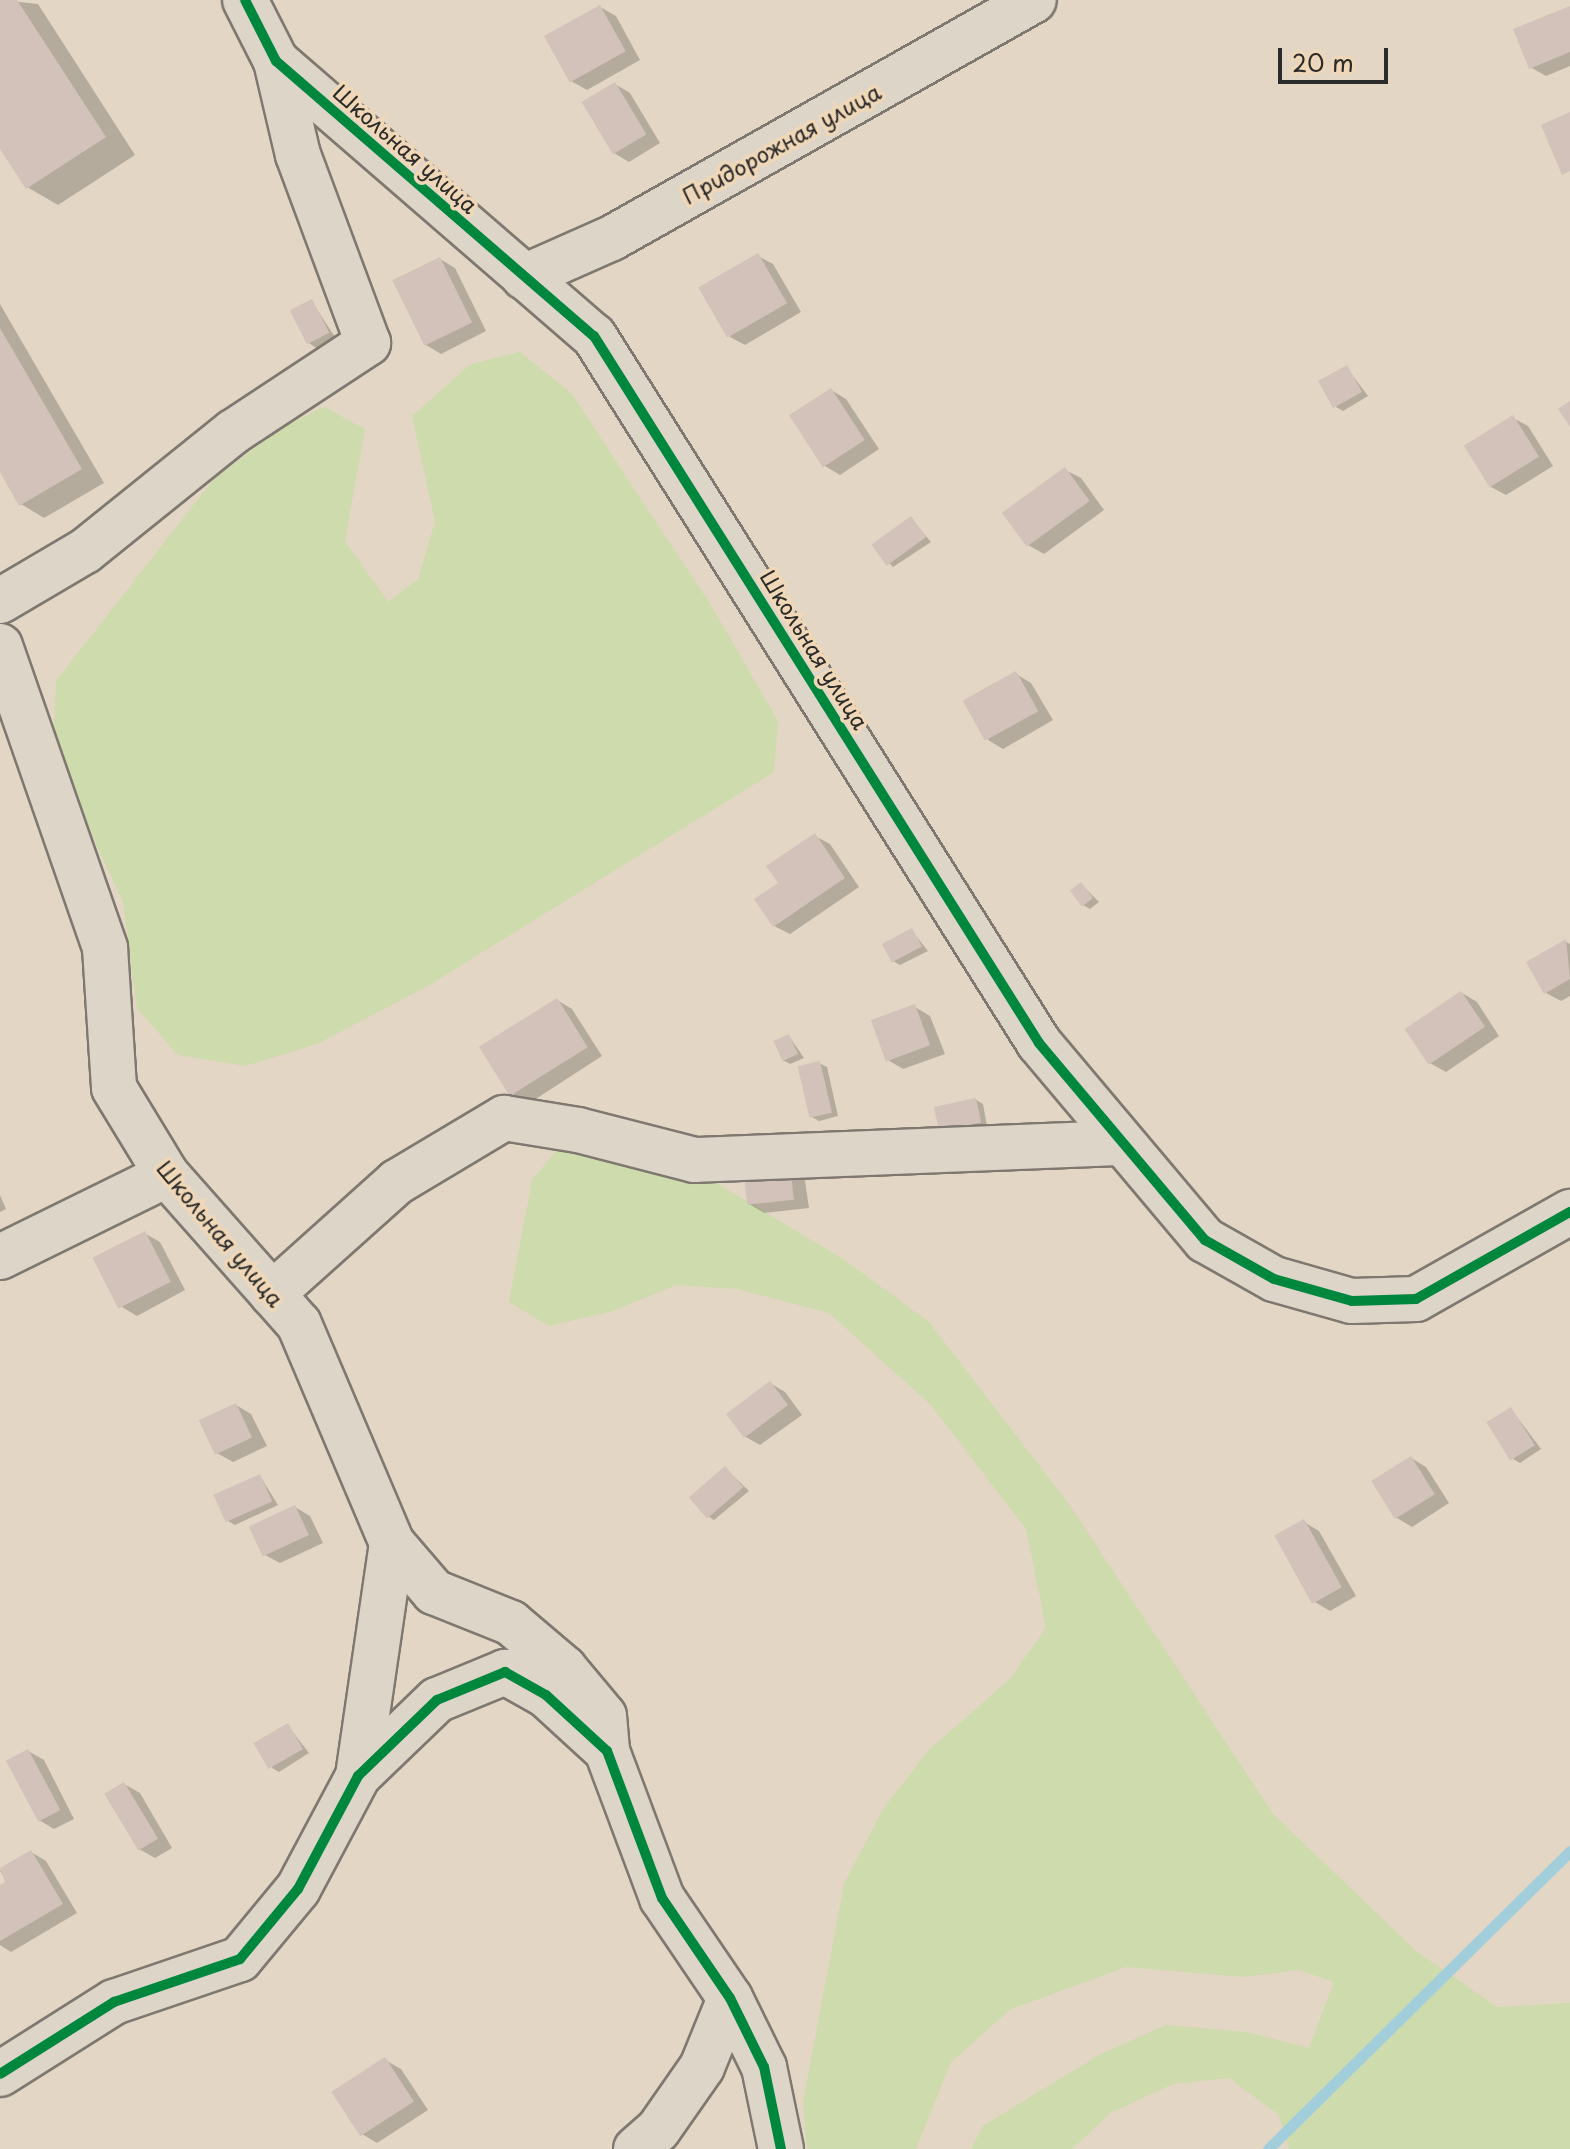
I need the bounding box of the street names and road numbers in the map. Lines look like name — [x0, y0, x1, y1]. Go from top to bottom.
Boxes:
street label: Придорожная улица — [677, 77, 885, 209]
street label: Школьная улица — [328, 78, 484, 218]
street label: Школьная улица — [755, 564, 875, 734]
street label: Школьная улица — [152, 1154, 290, 1312]

